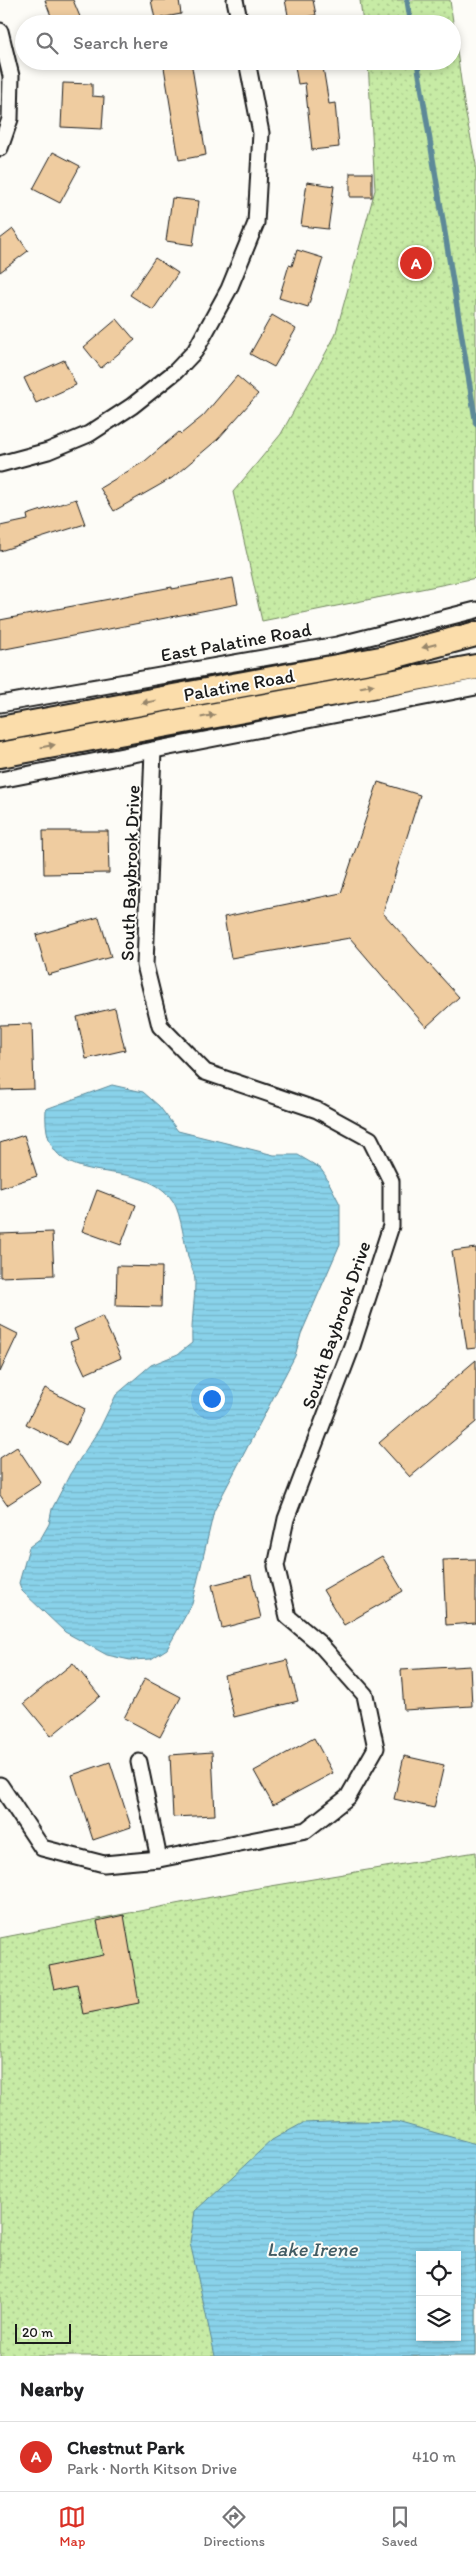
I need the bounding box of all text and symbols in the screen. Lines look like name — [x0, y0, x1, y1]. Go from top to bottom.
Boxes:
search box — [15, 15, 461, 70]
icon: search — [33, 29, 61, 57]
text: Search here — [73, 31, 168, 54]
pin: A — [400, 244, 432, 282]
street label: East Palatine Road — [159, 617, 314, 667]
one-way arrow — [421, 643, 436, 651]
street label: Palatine Road — [182, 664, 297, 706]
one-way arrow — [360, 681, 376, 689]
one-way arrow — [141, 698, 157, 706]
one-way arrow — [200, 711, 216, 719]
one-way arrow — [40, 741, 56, 749]
street label: South Baybrook Drive — [115, 785, 145, 961]
street label: South Baybrook Drive — [296, 1238, 376, 1412]
your location — [199, 1386, 225, 1412]
water label: Lake Irene — [267, 2237, 359, 2261]
map controls — [416, 2251, 461, 2341]
button: locate — [416, 2251, 461, 2296]
button: layers — [416, 2296, 461, 2341]
scale bar — [15, 2321, 71, 2344]
text: 20 m — [22, 2324, 53, 2341]
text: Nearby — [20, 2376, 84, 2401]
text: Chestnut Park — [67, 2436, 185, 2459]
text: A — [31, 2447, 41, 2466]
text: 410 m — [412, 2447, 456, 2466]
text: Park · North Kitson Drive — [67, 2459, 237, 2478]
tab: Map — [58, 2503, 86, 2550]
tab: Directions — [203, 2503, 265, 2550]
tab: Saved — [382, 2503, 418, 2550]

